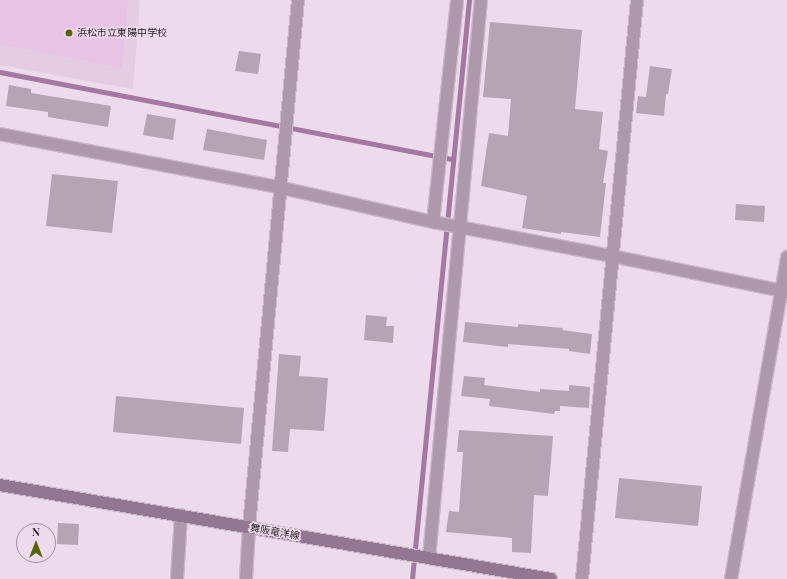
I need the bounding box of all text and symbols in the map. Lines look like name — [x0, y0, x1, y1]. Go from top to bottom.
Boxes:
place label: 浜松市立東陽中学校 — [77, 27, 167, 39]
marker: 浜松市立東陽中学校 — [64, 28, 74, 38]
street label: 舞阪竜洋線 — [249, 522, 301, 542]
north arrow — [16, 523, 56, 563]
text: N — [32, 524, 40, 539]

